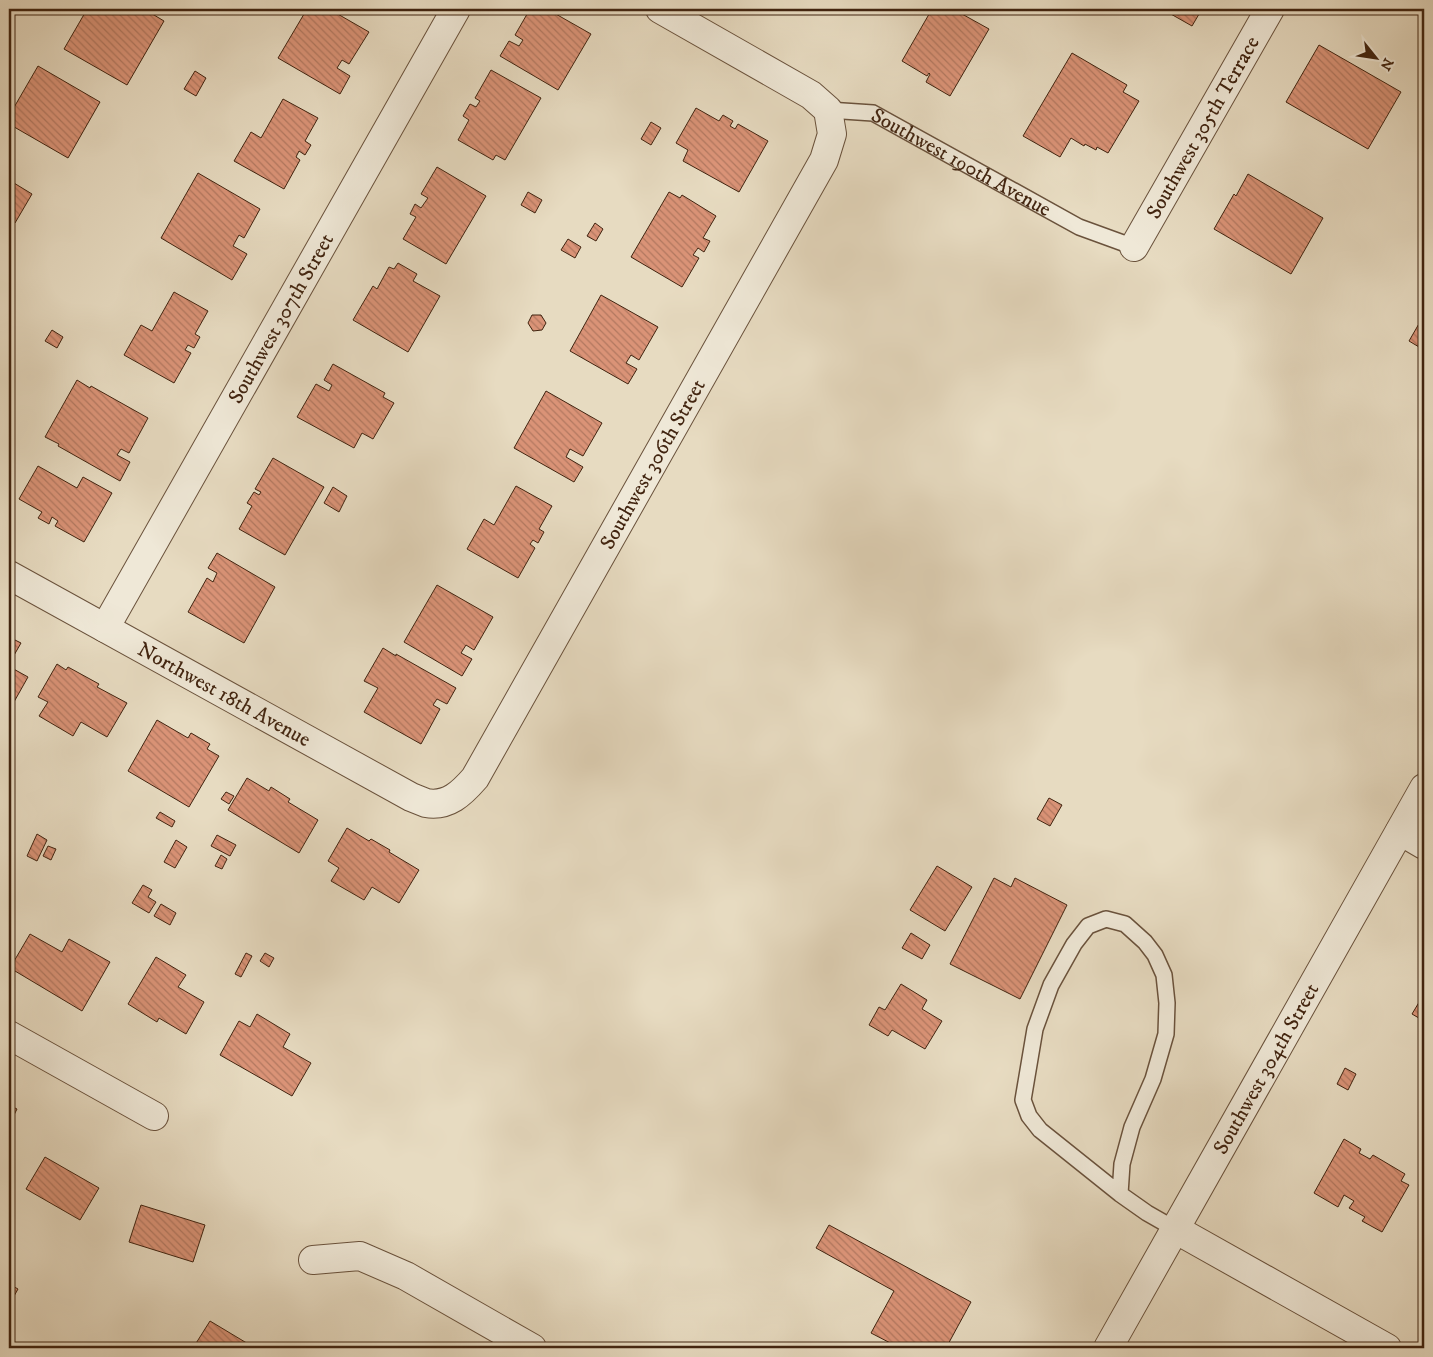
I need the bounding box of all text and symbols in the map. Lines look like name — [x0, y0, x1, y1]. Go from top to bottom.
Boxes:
street label: Southwest 305th Terrace — [1141, 32, 1266, 224]
north arrow — [1350, 32, 1400, 82]
text: N — [1375, 55, 1397, 74]
street label: Southwest 190th Avenue — [866, 103, 1056, 223]
street label: Southwest 307th Street — [223, 229, 340, 409]
street label: Southwest 306th Street — [595, 374, 712, 554]
street label: Northwest 18th Avenue — [133, 637, 315, 753]
street label: Southwest 304th Street — [1208, 978, 1325, 1159]

